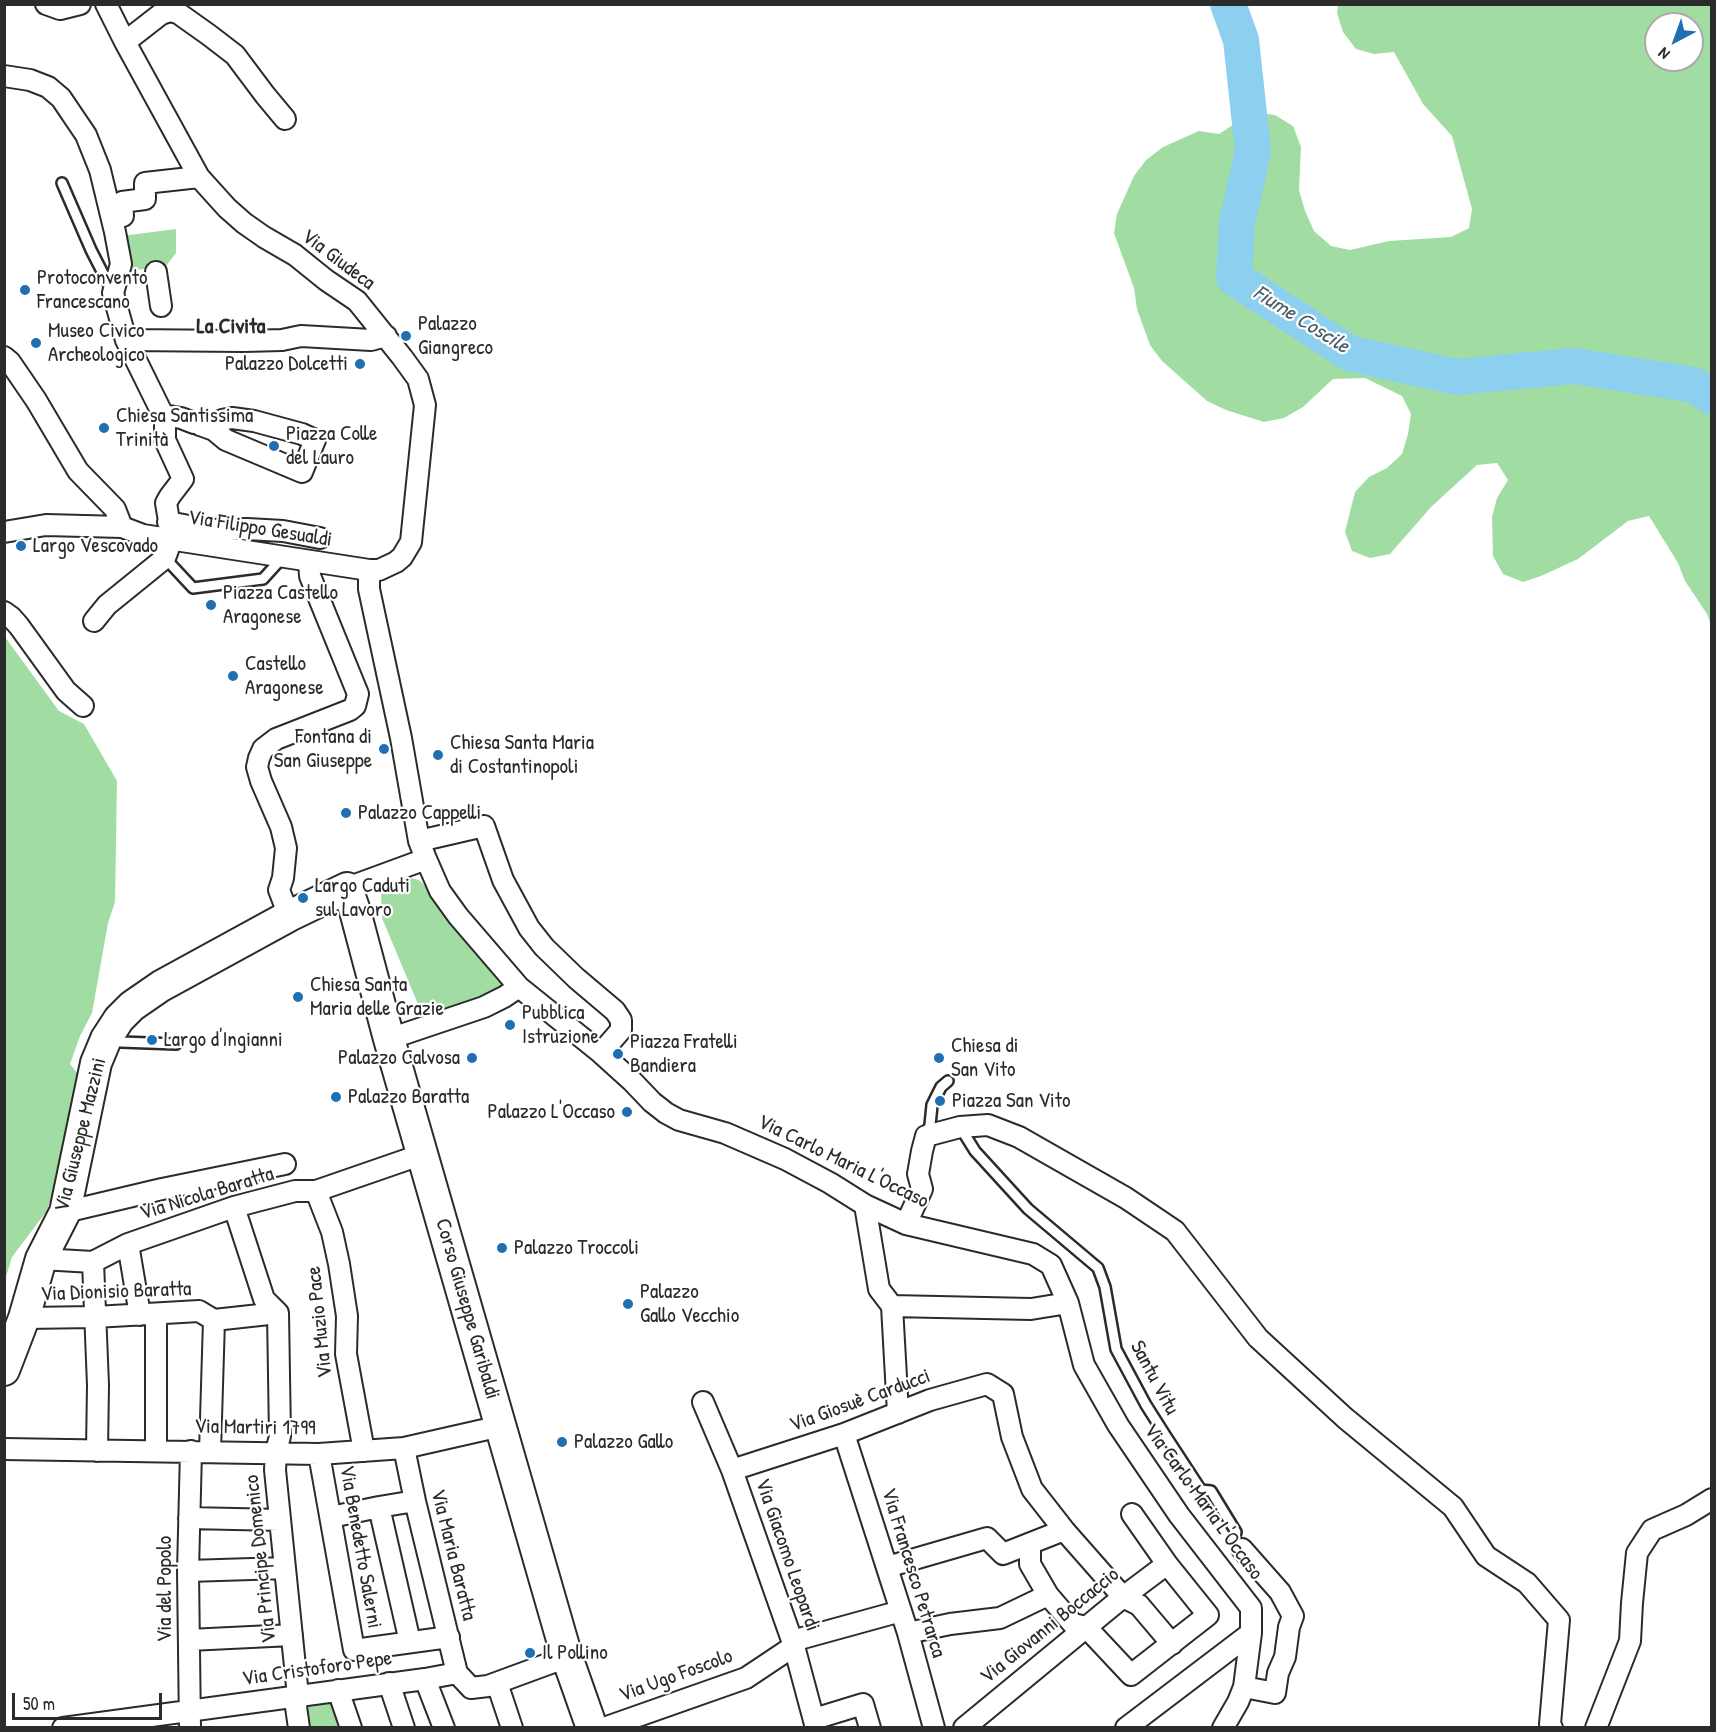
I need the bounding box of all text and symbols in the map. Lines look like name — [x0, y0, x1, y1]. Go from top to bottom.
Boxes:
north arrow — [1644, 12, 1704, 72]
text: N — [1653, 43, 1674, 65]
street label: Via Giudeca — [296, 224, 380, 296]
place label: Protoconvento Francescano — [37, 265, 147, 315]
water label: Fiume Coscile — [1248, 280, 1354, 360]
marker: Protoconvento Francescano — [18, 283, 32, 297]
place label: Palazzo Giangreco — [418, 311, 493, 361]
district label: La Civita — [197, 314, 265, 340]
place label: Museo Civico Archeologico — [48, 318, 145, 368]
marker: Palazzo Giangreco — [399, 329, 413, 343]
marker: Museo Civico Archeologico — [29, 336, 43, 350]
place label: Palazzo Dolcetti — [225, 351, 348, 377]
marker: Palazzo Dolcetti — [353, 357, 367, 371]
place label: Chiesa Santissima Trinità — [116, 403, 253, 453]
marker: Chiesa Santissima Trinità — [97, 421, 111, 435]
place label: Piazza Colle del Lauro — [286, 421, 377, 471]
marker: Piazza Colle del Lauro — [267, 439, 281, 453]
street label: Via Filippo Gesualdi — [186, 505, 334, 553]
place label: Largo Vescovado — [33, 533, 158, 559]
marker: Largo Vescovado — [14, 539, 28, 553]
place label: Piazza Castello Aragonese — [223, 580, 338, 630]
marker: Piazza Castello Aragonese — [204, 598, 218, 612]
place label: Castello Aragonese — [245, 651, 324, 701]
marker: Castello Aragonese — [226, 669, 240, 683]
place label: Fontana di San Giuseppe — [274, 724, 372, 774]
place label: Chiesa Santa Maria di Costantinopoli — [450, 730, 594, 780]
marker: Fontana di San Giuseppe — [377, 742, 391, 756]
marker: Chiesa Santa Maria di Costantinopoli — [431, 748, 445, 762]
place label: Palazzo Cappelli — [358, 800, 481, 826]
marker: Palazzo Cappelli — [339, 806, 353, 820]
place label: Largo Caduti sul Lavoro — [315, 873, 410, 923]
marker: Largo Caduti sul Lavoro — [296, 891, 310, 905]
place label: Chiesa Santa Maria delle Grazie — [310, 972, 444, 1022]
marker: Chiesa Santa Maria delle Grazie — [291, 990, 305, 1004]
place label: Pubblica Istruzione — [522, 1000, 599, 1050]
marker: Pubblica Istruzione — [503, 1018, 517, 1032]
place label: Largo d'Ingianni — [164, 1027, 283, 1053]
place label: Piazza Fratelli Bandiera — [630, 1029, 738, 1079]
marker: Largo d'Ingianni — [145, 1033, 159, 1047]
place label: Chiesa di San Vito — [951, 1033, 1018, 1083]
place label: Palazzo Calvosa — [338, 1045, 460, 1071]
marker: Piazza Fratelli Bandiera — [611, 1047, 625, 1061]
marker: Palazzo Calvosa — [465, 1051, 479, 1065]
marker: Chiesa di San Vito — [932, 1051, 946, 1065]
street label: Via Giuseppe Mazzini — [50, 1055, 112, 1215]
place label: Palazzo Baratta — [348, 1084, 469, 1110]
place label: Piazza San Vito — [952, 1088, 1070, 1114]
marker: Palazzo Baratta — [329, 1090, 343, 1104]
marker: Piazza San Vito — [933, 1094, 947, 1108]
place label: Palazzo L'Occaso — [488, 1099, 615, 1125]
marker: Palazzo L'Occaso — [620, 1105, 634, 1119]
street label: Via Carlo Maria L'Occaso — [754, 1110, 932, 1214]
street label: Via Nicola Baratta — [137, 1162, 277, 1226]
street label: Corso Giuseppe Garibaldi — [429, 1216, 505, 1402]
place label: Palazzo Troccoli — [514, 1235, 639, 1261]
marker: Palazzo Troccoli — [495, 1241, 509, 1255]
street label: Via Muzio Pace — [302, 1265, 338, 1379]
street label: Via Dionisio Baratta — [40, 1277, 192, 1307]
place label: Palazzo Gallo Vecchio — [640, 1279, 739, 1329]
marker: Palazzo Gallo Vecchio — [621, 1297, 635, 1311]
street label: Santu Vitu — [1124, 1337, 1184, 1419]
street label: Via Giosuè Carducci — [786, 1364, 934, 1438]
street label: Via Martiri 1799 — [194, 1414, 316, 1442]
street label: Via Carlo Maria L'Occaso — [1138, 1419, 1268, 1585]
place label: Palazzo Gallo — [574, 1429, 673, 1455]
marker: Palazzo Gallo — [555, 1435, 569, 1449]
street label: Via Benedetto Salerni — [333, 1464, 387, 1630]
street label: Via Principe Domenico — [240, 1474, 282, 1644]
street label: Via Giacomo Leopardi — [749, 1475, 825, 1635]
street label: Via Francesco Petrarca — [875, 1485, 951, 1661]
street label: Via Maria Baratta — [425, 1487, 481, 1623]
street label: Via del Popolo — [152, 1536, 178, 1642]
street label: Via Giovanni Boccaccio — [976, 1562, 1124, 1690]
place label: Il Pollino — [542, 1640, 608, 1666]
street label: Via Ugo Foscolo — [616, 1644, 736, 1708]
street label: Via Cristoforo Pepe — [241, 1646, 393, 1692]
marker: Il Pollino — [523, 1646, 537, 1660]
scale bar — [15, 1681, 165, 1719]
text: 50 m — [23, 1691, 55, 1716]

